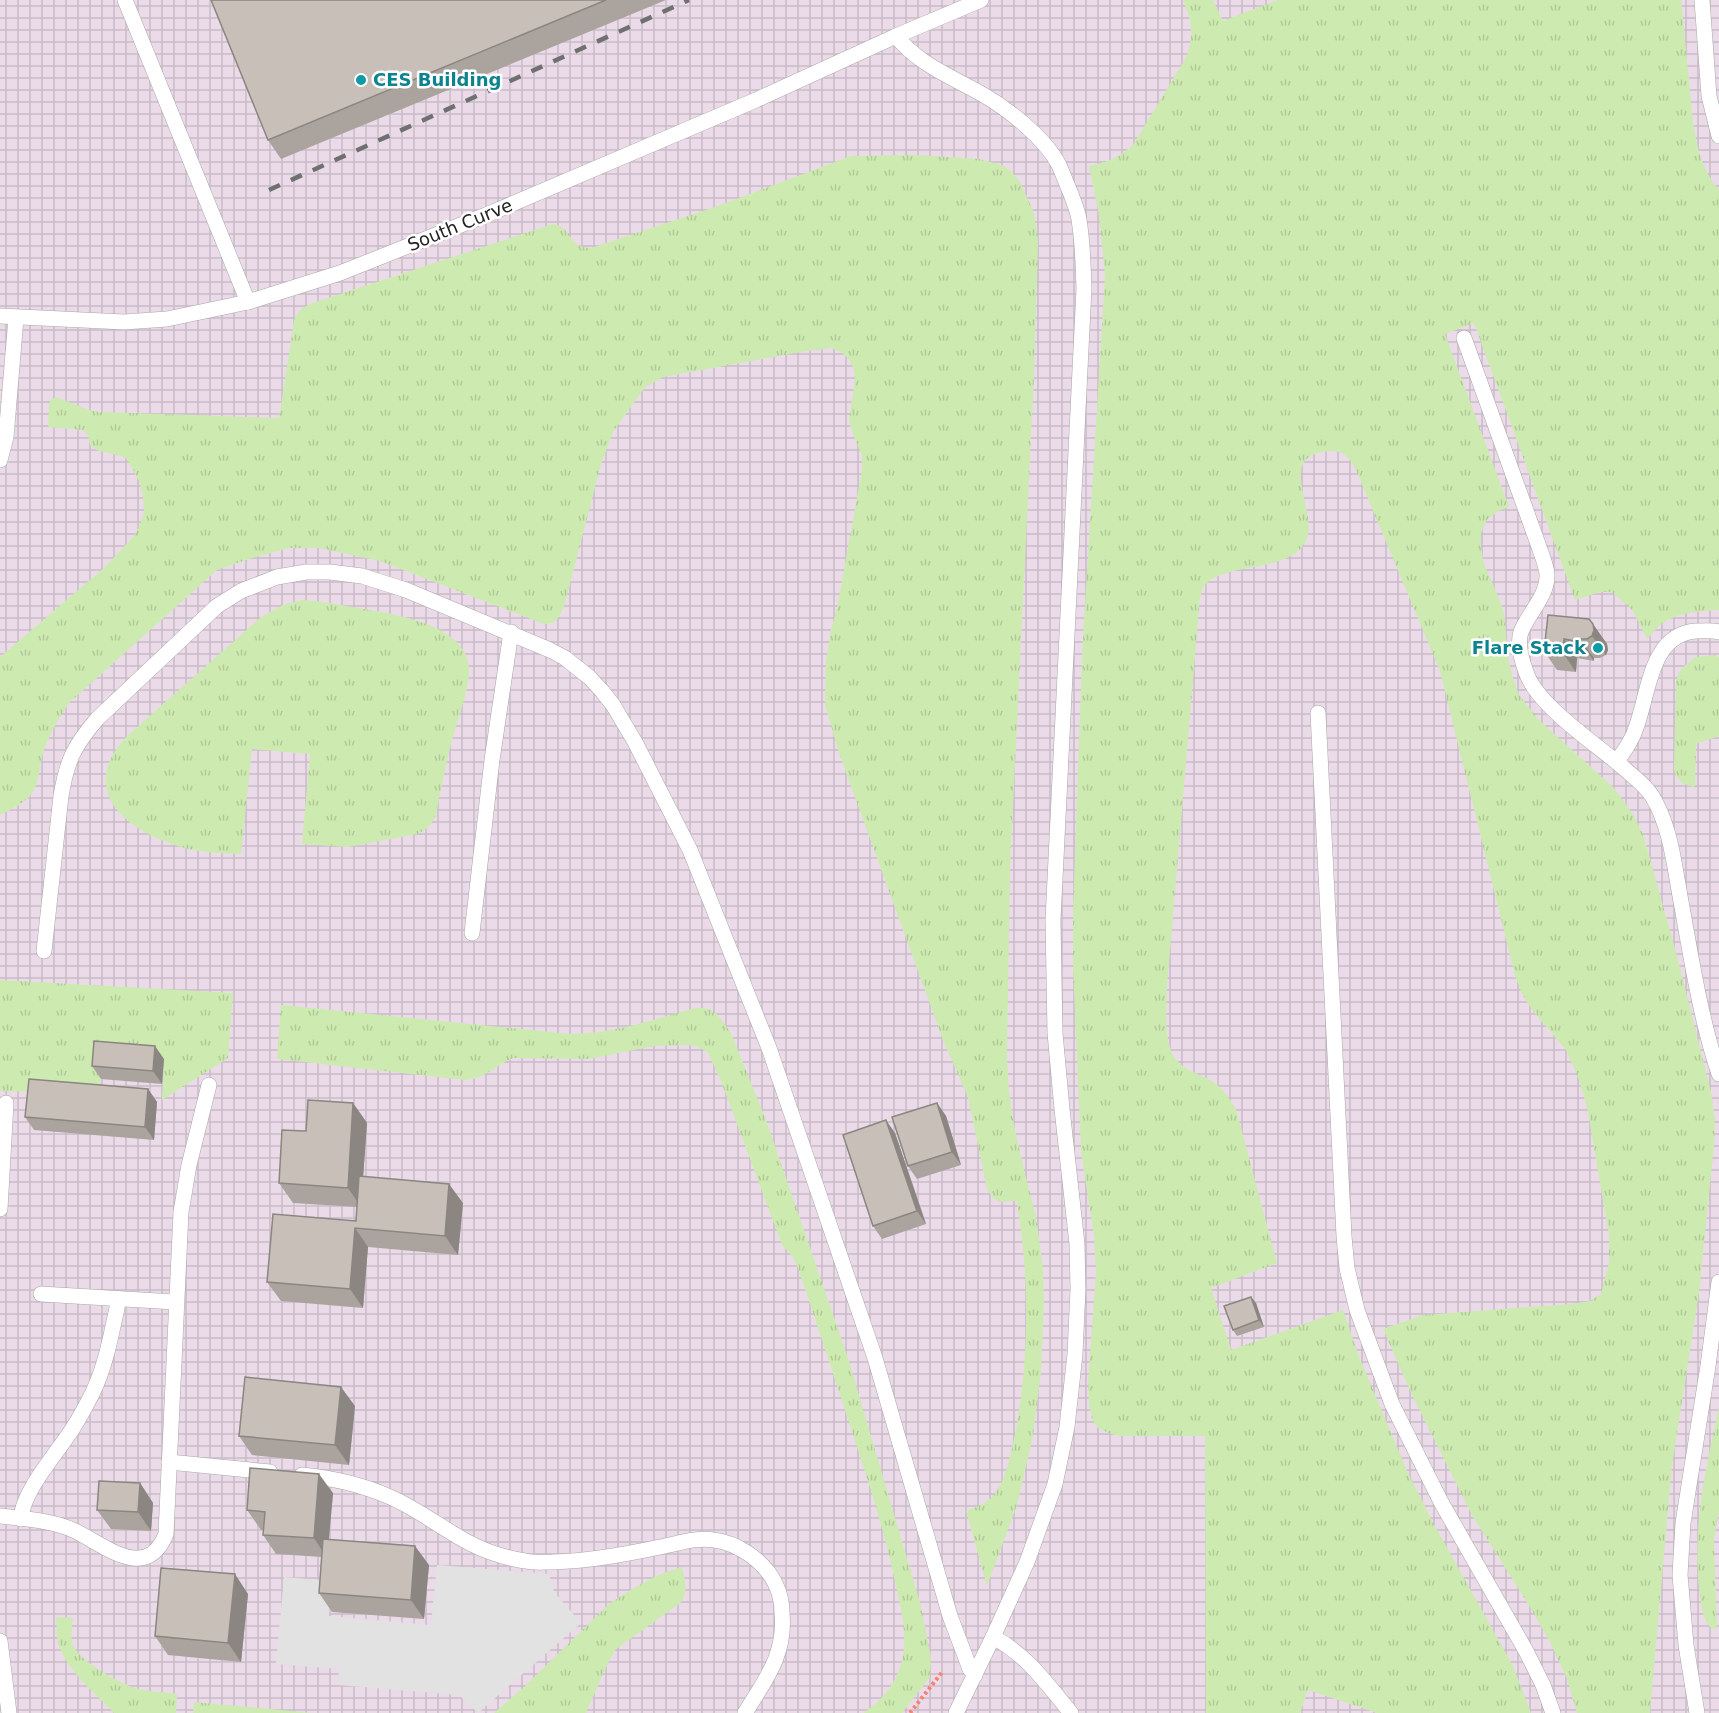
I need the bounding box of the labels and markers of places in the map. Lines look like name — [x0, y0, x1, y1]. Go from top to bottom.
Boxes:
place label: CES Building — [373, 69, 501, 90]
marker: CES Building — [354, 73, 368, 87]
place label: Flare Stack — [1472, 637, 1587, 658]
marker: Flare Stack — [1591, 641, 1605, 655]

